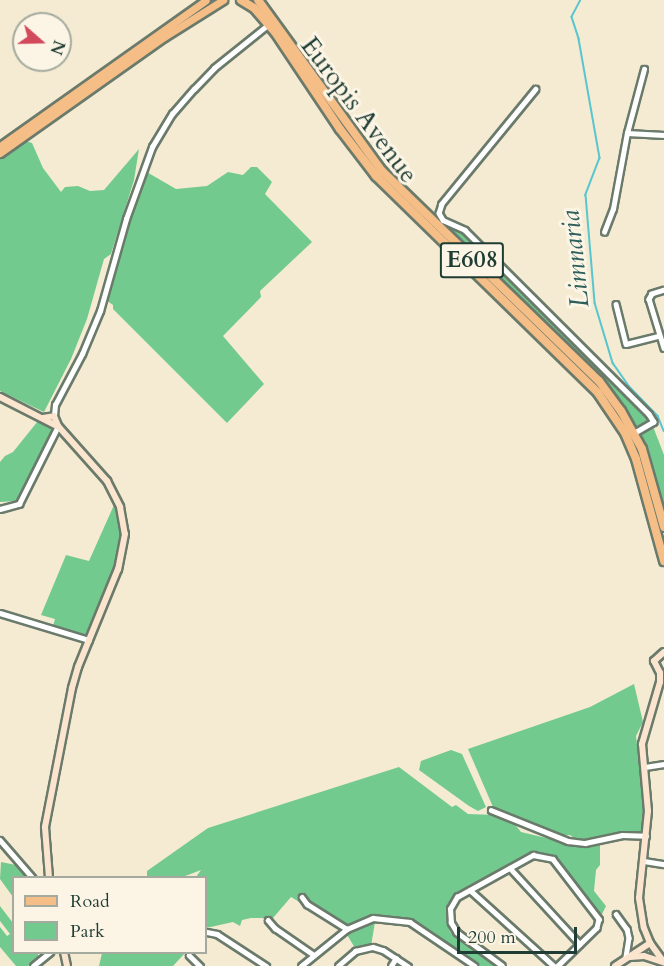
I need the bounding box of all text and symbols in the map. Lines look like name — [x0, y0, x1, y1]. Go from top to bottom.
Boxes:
north arrow — [12, 12, 72, 72]
street label: Europis Avenue — [294, 31, 424, 189]
text: N — [44, 37, 70, 58]
water label: Limnaria — [554, 208, 596, 310]
road number: E608 — [439, 239, 505, 281]
legend — [12, 876, 207, 954]
text: Road — [70, 889, 110, 914]
scale bar — [460, 915, 580, 953]
text: Park — [70, 919, 105, 944]
text: 200 m — [468, 925, 516, 950]

